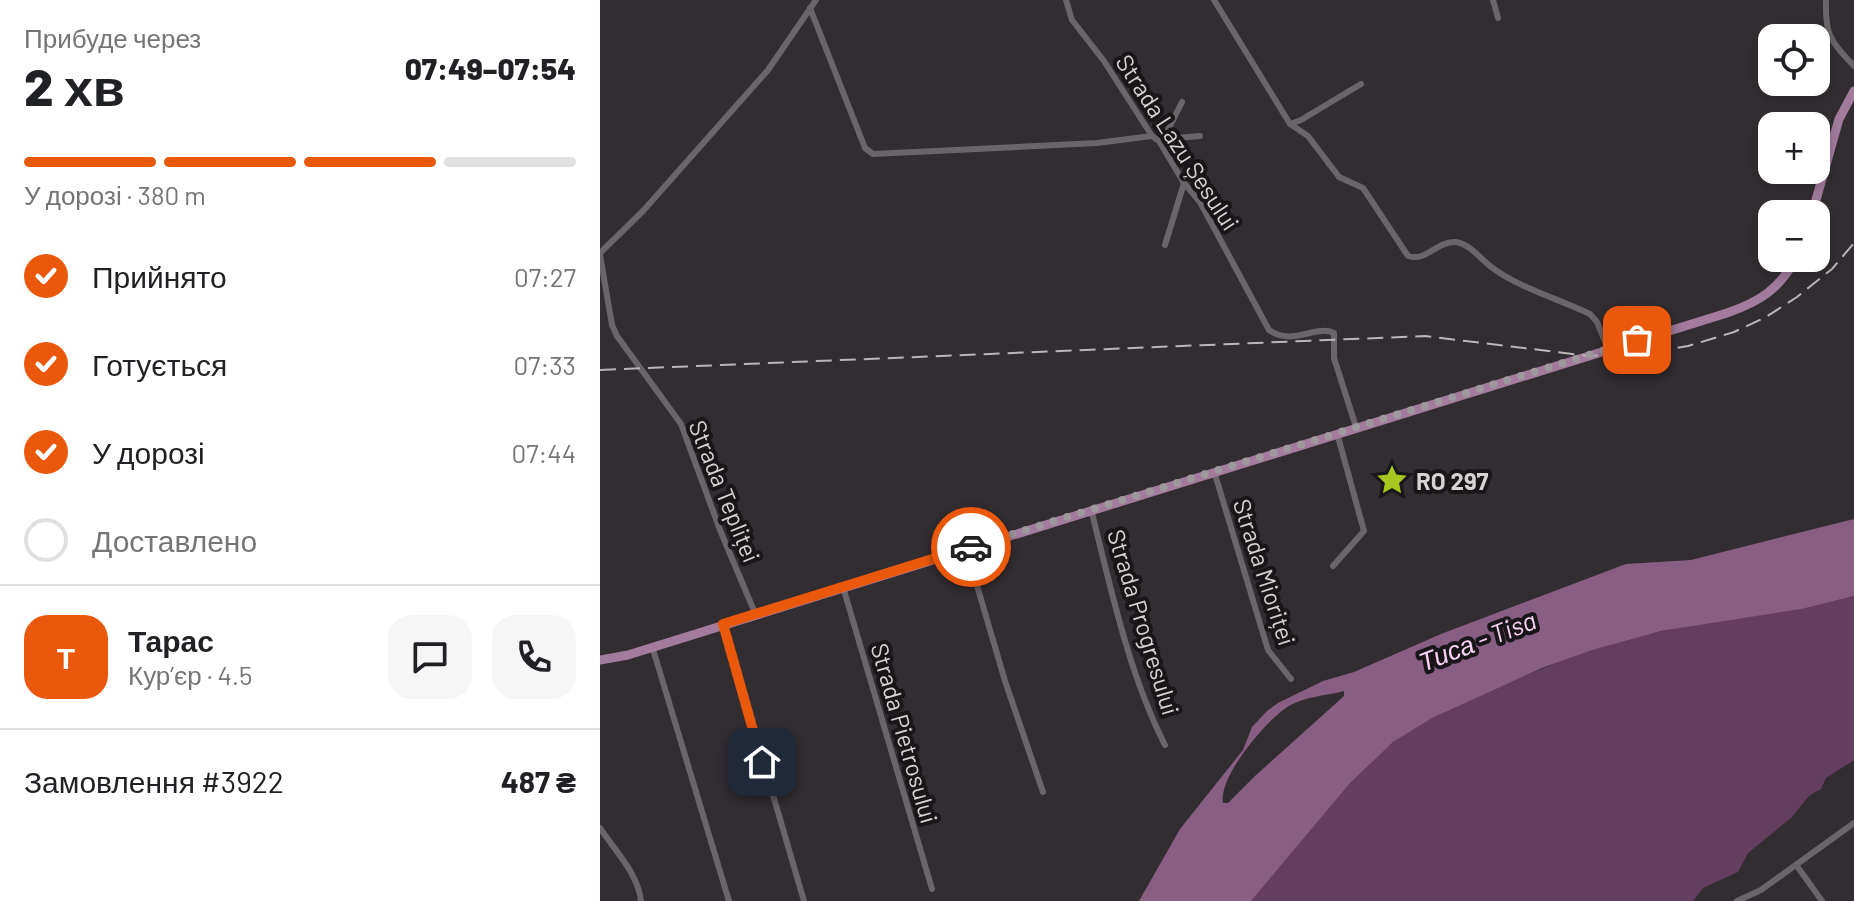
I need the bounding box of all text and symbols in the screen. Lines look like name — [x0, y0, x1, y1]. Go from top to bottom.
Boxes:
text: Прибуде через — [24, 22, 201, 53]
map controls — [1758, 24, 1830, 272]
button: locate — [1758, 24, 1830, 96]
street label: Strada Lazu Șesului — [1110, 49, 1246, 235]
text: 07:49–07:54 — [405, 50, 576, 86]
text: 2 хв — [24, 54, 125, 116]
button: + — [1758, 112, 1830, 184]
text: У дорозі · 380 m — [24, 179, 206, 210]
button: − — [1758, 200, 1830, 272]
icon: check — [24, 254, 68, 298]
text: Прийнято — [92, 258, 227, 294]
text: 07:27 — [514, 261, 576, 292]
pin — [1603, 306, 1671, 374]
icon: bag — [1615, 318, 1659, 362]
icon: check — [24, 342, 68, 386]
text: Готується — [92, 346, 227, 382]
text: 07:33 — [513, 349, 576, 380]
street label: Strada Tepliței — [683, 416, 767, 566]
icon: check — [24, 430, 68, 474]
text: У дорозі — [92, 434, 205, 470]
text: 07:44 — [512, 437, 576, 468]
place icon: RO 297 — [1375, 463, 1409, 497]
place label: RO 297 — [1416, 466, 1489, 495]
street label: Strada Mioriței — [1228, 495, 1302, 649]
courier — [931, 507, 1011, 587]
text: Доставлено — [92, 522, 257, 558]
icon: car — [949, 525, 993, 569]
street label: Strada Progresului — [1102, 526, 1186, 718]
water label: Тиса - Tisa — [1414, 603, 1540, 677]
button: chat — [388, 615, 472, 699]
button: phone — [492, 615, 576, 699]
text: Тарас — [128, 622, 214, 658]
text: Т — [57, 639, 75, 675]
street label: Strada Pietrosului — [865, 640, 945, 826]
text: Кур’єр · 4.5 — [128, 659, 252, 690]
pin — [728, 728, 796, 796]
icon: home — [740, 740, 784, 784]
text: Замовлення #3922 — [24, 763, 284, 799]
text: 487 ₴ — [501, 763, 576, 799]

